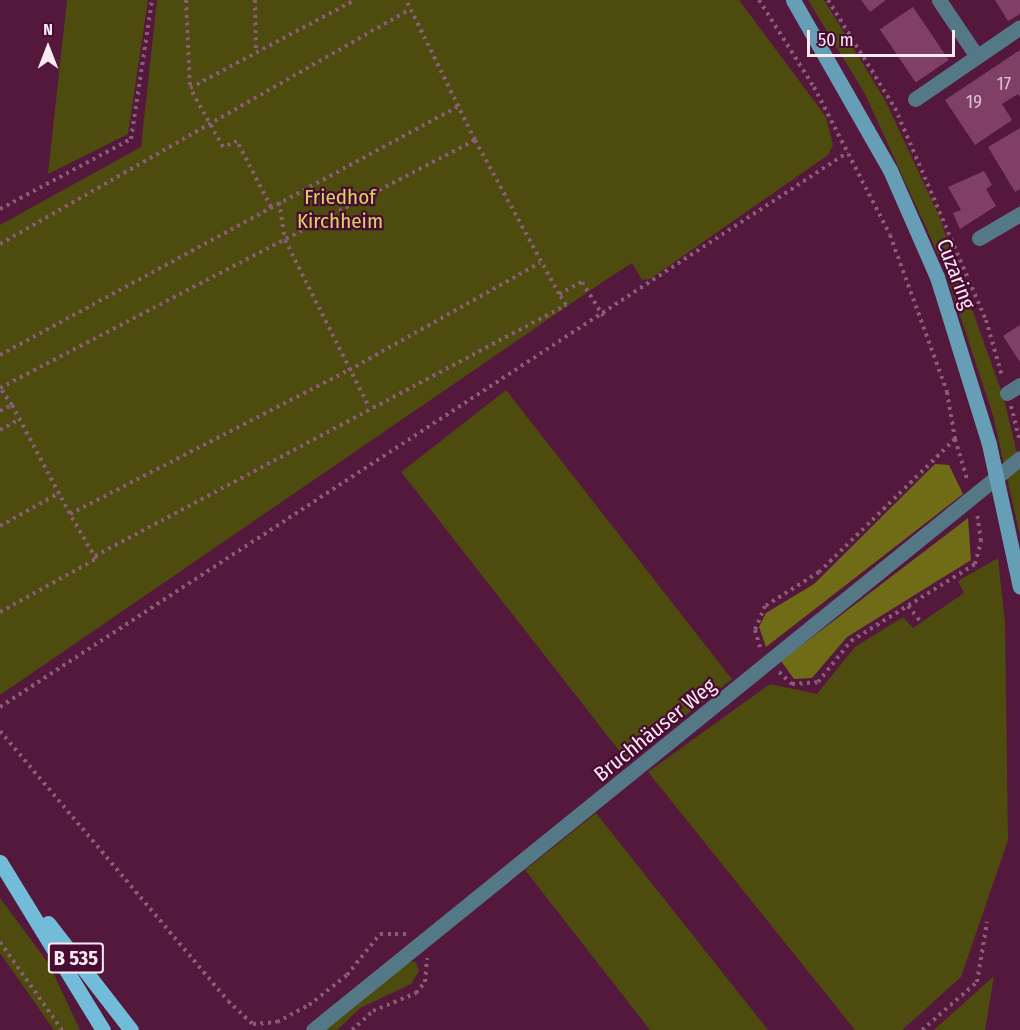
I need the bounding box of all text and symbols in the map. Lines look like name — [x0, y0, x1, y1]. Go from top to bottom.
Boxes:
north arrow — [18, 18, 78, 78]
scale bar — [810, 18, 958, 56]
text: N — [43, 20, 53, 39]
text: 50 m — [818, 29, 854, 51]
house number: 17 — [997, 73, 1011, 95]
house number: 19 — [966, 91, 982, 113]
park label: Friedhof Kirchheim — [297, 184, 383, 234]
street label: Cuzaring — [931, 235, 981, 313]
street label: Bruchhäuser Weg — [589, 673, 721, 787]
road number: B 535 — [48, 941, 104, 975]

